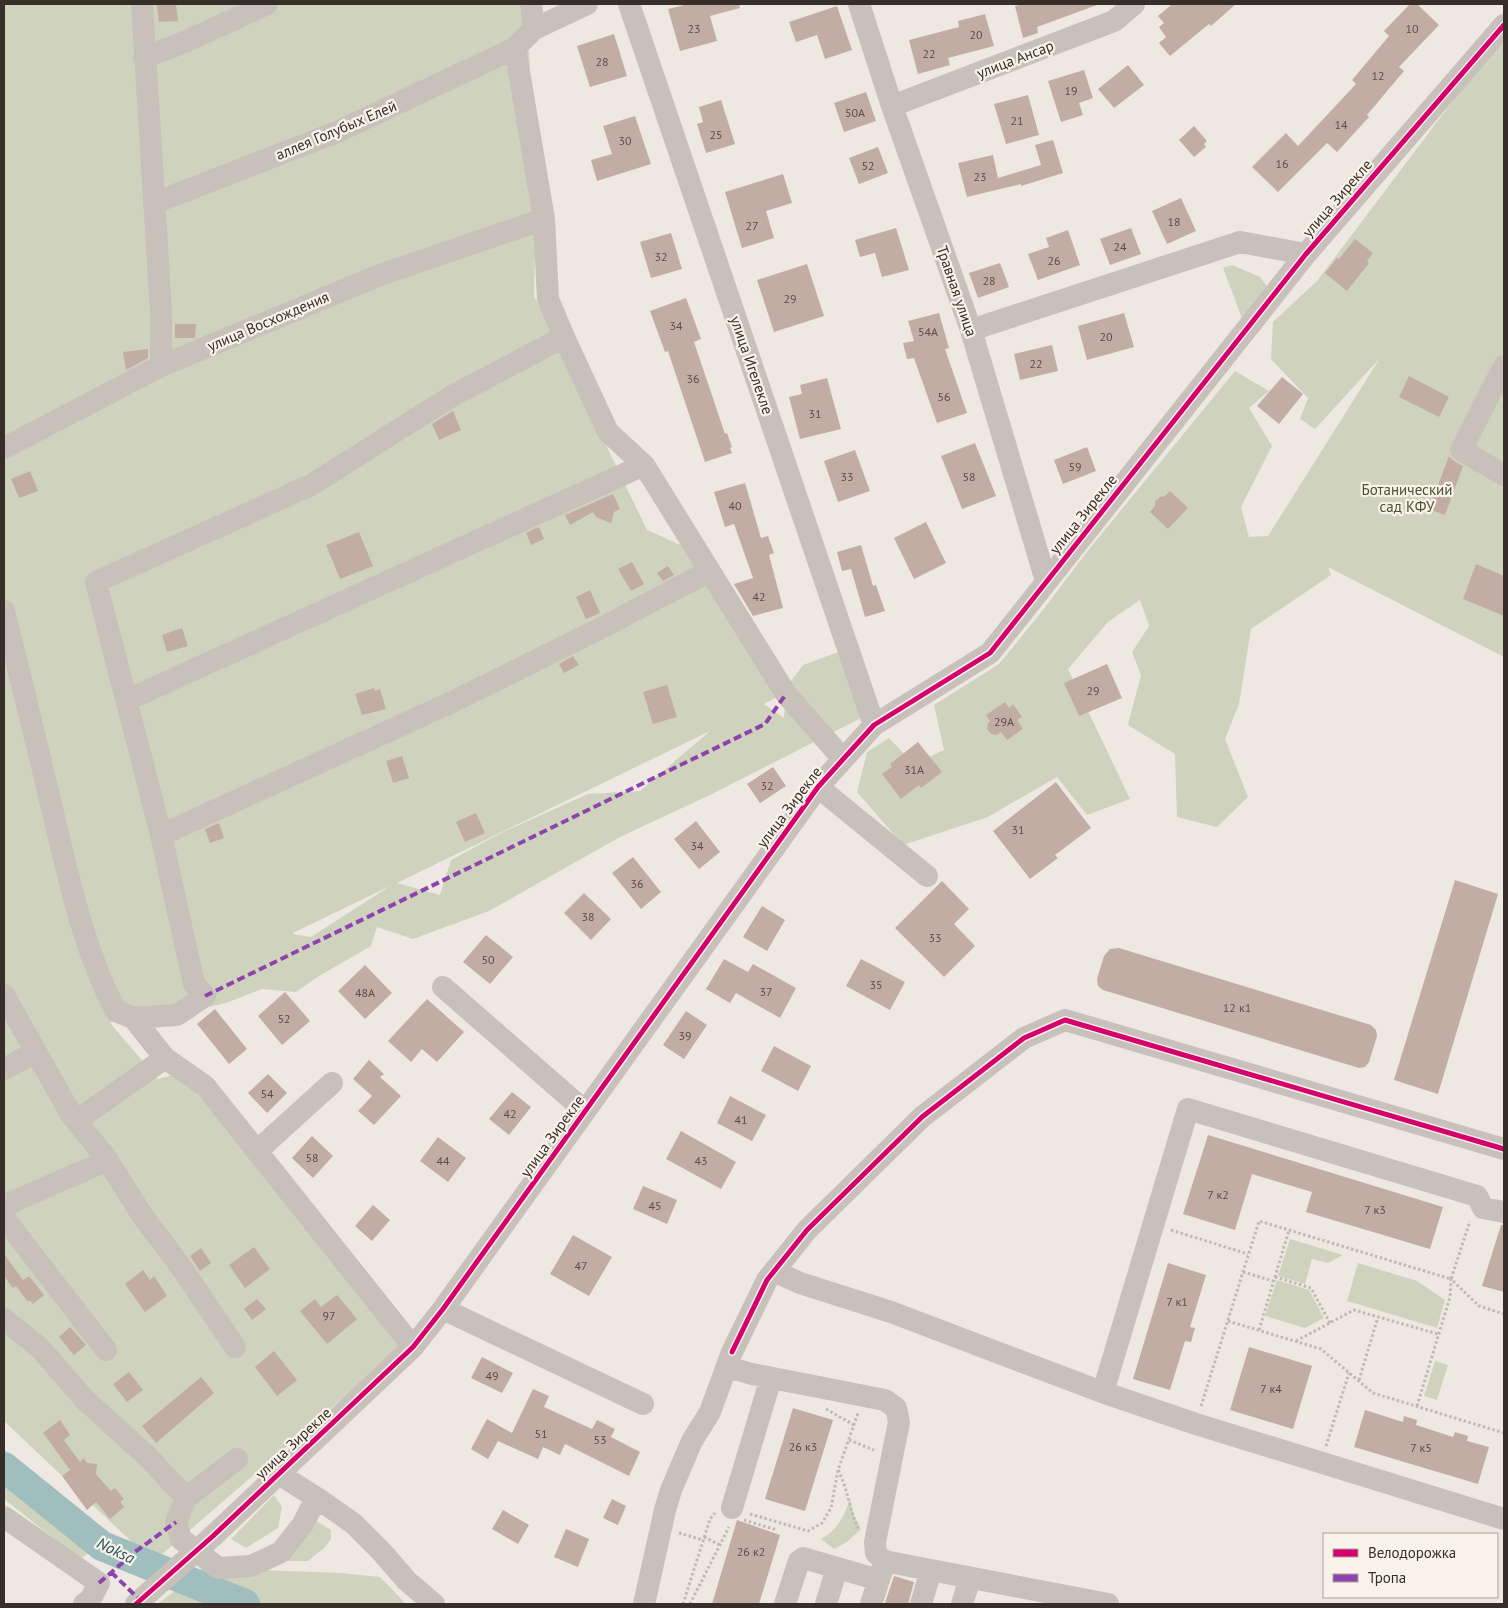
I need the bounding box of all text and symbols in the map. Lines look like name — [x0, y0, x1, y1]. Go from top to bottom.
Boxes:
house number: 23 — [687, 21, 701, 36]
house number: 10 — [1405, 21, 1419, 36]
house number: 20 — [969, 27, 983, 42]
street label: улица Ансар — [974, 36, 1056, 82]
house number: 22 — [922, 46, 936, 61]
house number: 28 — [595, 54, 609, 69]
house number: 12 — [1371, 68, 1385, 83]
house number: 19 — [1064, 83, 1078, 98]
street label: аллея Голубых Елей — [273, 96, 399, 164]
house number: 50А — [845, 105, 865, 120]
house number: 21 — [1010, 113, 1024, 128]
house number: 14 — [1334, 117, 1348, 132]
house number: 25 — [709, 127, 723, 142]
house number: 30 — [618, 133, 632, 148]
street label: улица Зирекле — [1298, 155, 1376, 241]
house number: 16 — [1275, 156, 1289, 171]
house number: 52 — [861, 158, 875, 173]
house number: 23 — [973, 169, 987, 184]
house number: 18 — [1167, 214, 1181, 229]
house number: 27 — [745, 218, 759, 233]
house number: 24 — [1113, 239, 1127, 254]
street label: Травная улица — [933, 243, 981, 339]
house number: 32 — [654, 249, 668, 264]
house number: 26 — [1047, 253, 1061, 268]
house number: 28 — [982, 273, 996, 288]
street label: улица Восхождения — [204, 287, 332, 355]
house number: 29 — [783, 291, 797, 306]
street label: улица Игелекле — [726, 313, 778, 417]
house number: 34 — [669, 318, 683, 333]
house number: 54А — [918, 324, 938, 339]
house number: 20 — [1099, 329, 1113, 344]
house number: 22 — [1029, 356, 1043, 371]
house number: 36 — [686, 371, 700, 386]
house number: 56 — [937, 389, 951, 404]
house number: 31 — [808, 406, 822, 421]
house number: 59 — [1068, 459, 1082, 474]
house number: 33 — [840, 469, 854, 484]
house number: 58 — [962, 469, 976, 484]
street label: улица Зирекле — [1045, 470, 1121, 558]
park label: Ботанический сад КФУ — [1362, 480, 1452, 516]
house number: 40 — [728, 498, 742, 513]
house number: 42 — [752, 589, 766, 604]
house number: 29 — [1086, 683, 1100, 698]
house number: 29А — [994, 714, 1014, 729]
house number: 31А — [904, 762, 924, 777]
street label: улица Зирекле — [752, 763, 826, 851]
house number: 32 — [760, 778, 774, 793]
house number: 31 — [1011, 822, 1025, 837]
house number: 34 — [690, 838, 704, 853]
house number: 36 — [630, 876, 644, 891]
house number: 38 — [581, 909, 595, 924]
house number: 33 — [928, 930, 942, 945]
house number: 50 — [481, 952, 495, 967]
house number: 35 — [869, 977, 883, 992]
house number: 37 — [759, 984, 773, 999]
house number: 48А — [355, 985, 375, 1000]
house number: 12 к1 — [1223, 1000, 1251, 1015]
house number: 52 — [277, 1011, 291, 1026]
house number: 39 — [678, 1028, 692, 1043]
house number: 54 — [260, 1086, 274, 1101]
street label: улица Зирекле — [516, 1091, 588, 1181]
house number: 42 — [503, 1106, 517, 1121]
house number: 41 — [734, 1112, 748, 1127]
house number: 58 — [305, 1150, 319, 1165]
house number: 44 — [436, 1153, 450, 1168]
house number: 43 — [694, 1153, 708, 1168]
house number: 7 к2 — [1207, 1187, 1229, 1202]
house number: 45 — [648, 1198, 662, 1213]
house number: 7 к3 — [1364, 1202, 1386, 1217]
house number: 47 — [574, 1258, 588, 1273]
house number: 7 к1 — [1166, 1294, 1188, 1309]
house number: 97 — [322, 1308, 336, 1323]
house number: 49 — [485, 1368, 499, 1383]
house number: 7 к4 — [1260, 1381, 1282, 1396]
street label: улица Зирекле — [251, 1403, 335, 1483]
house number: 51 — [534, 1426, 548, 1441]
house number: 53 — [593, 1432, 607, 1447]
house number: 26 к3 — [789, 1439, 817, 1454]
house number: 7 к5 — [1410, 1440, 1432, 1455]
water label: Noksa — [94, 1532, 138, 1568]
legend — [1323, 1533, 1498, 1598]
text: Велодорожка — [1368, 1543, 1456, 1562]
house number: 26 к2 — [737, 1544, 765, 1559]
text: Тропа — [1368, 1568, 1406, 1587]

